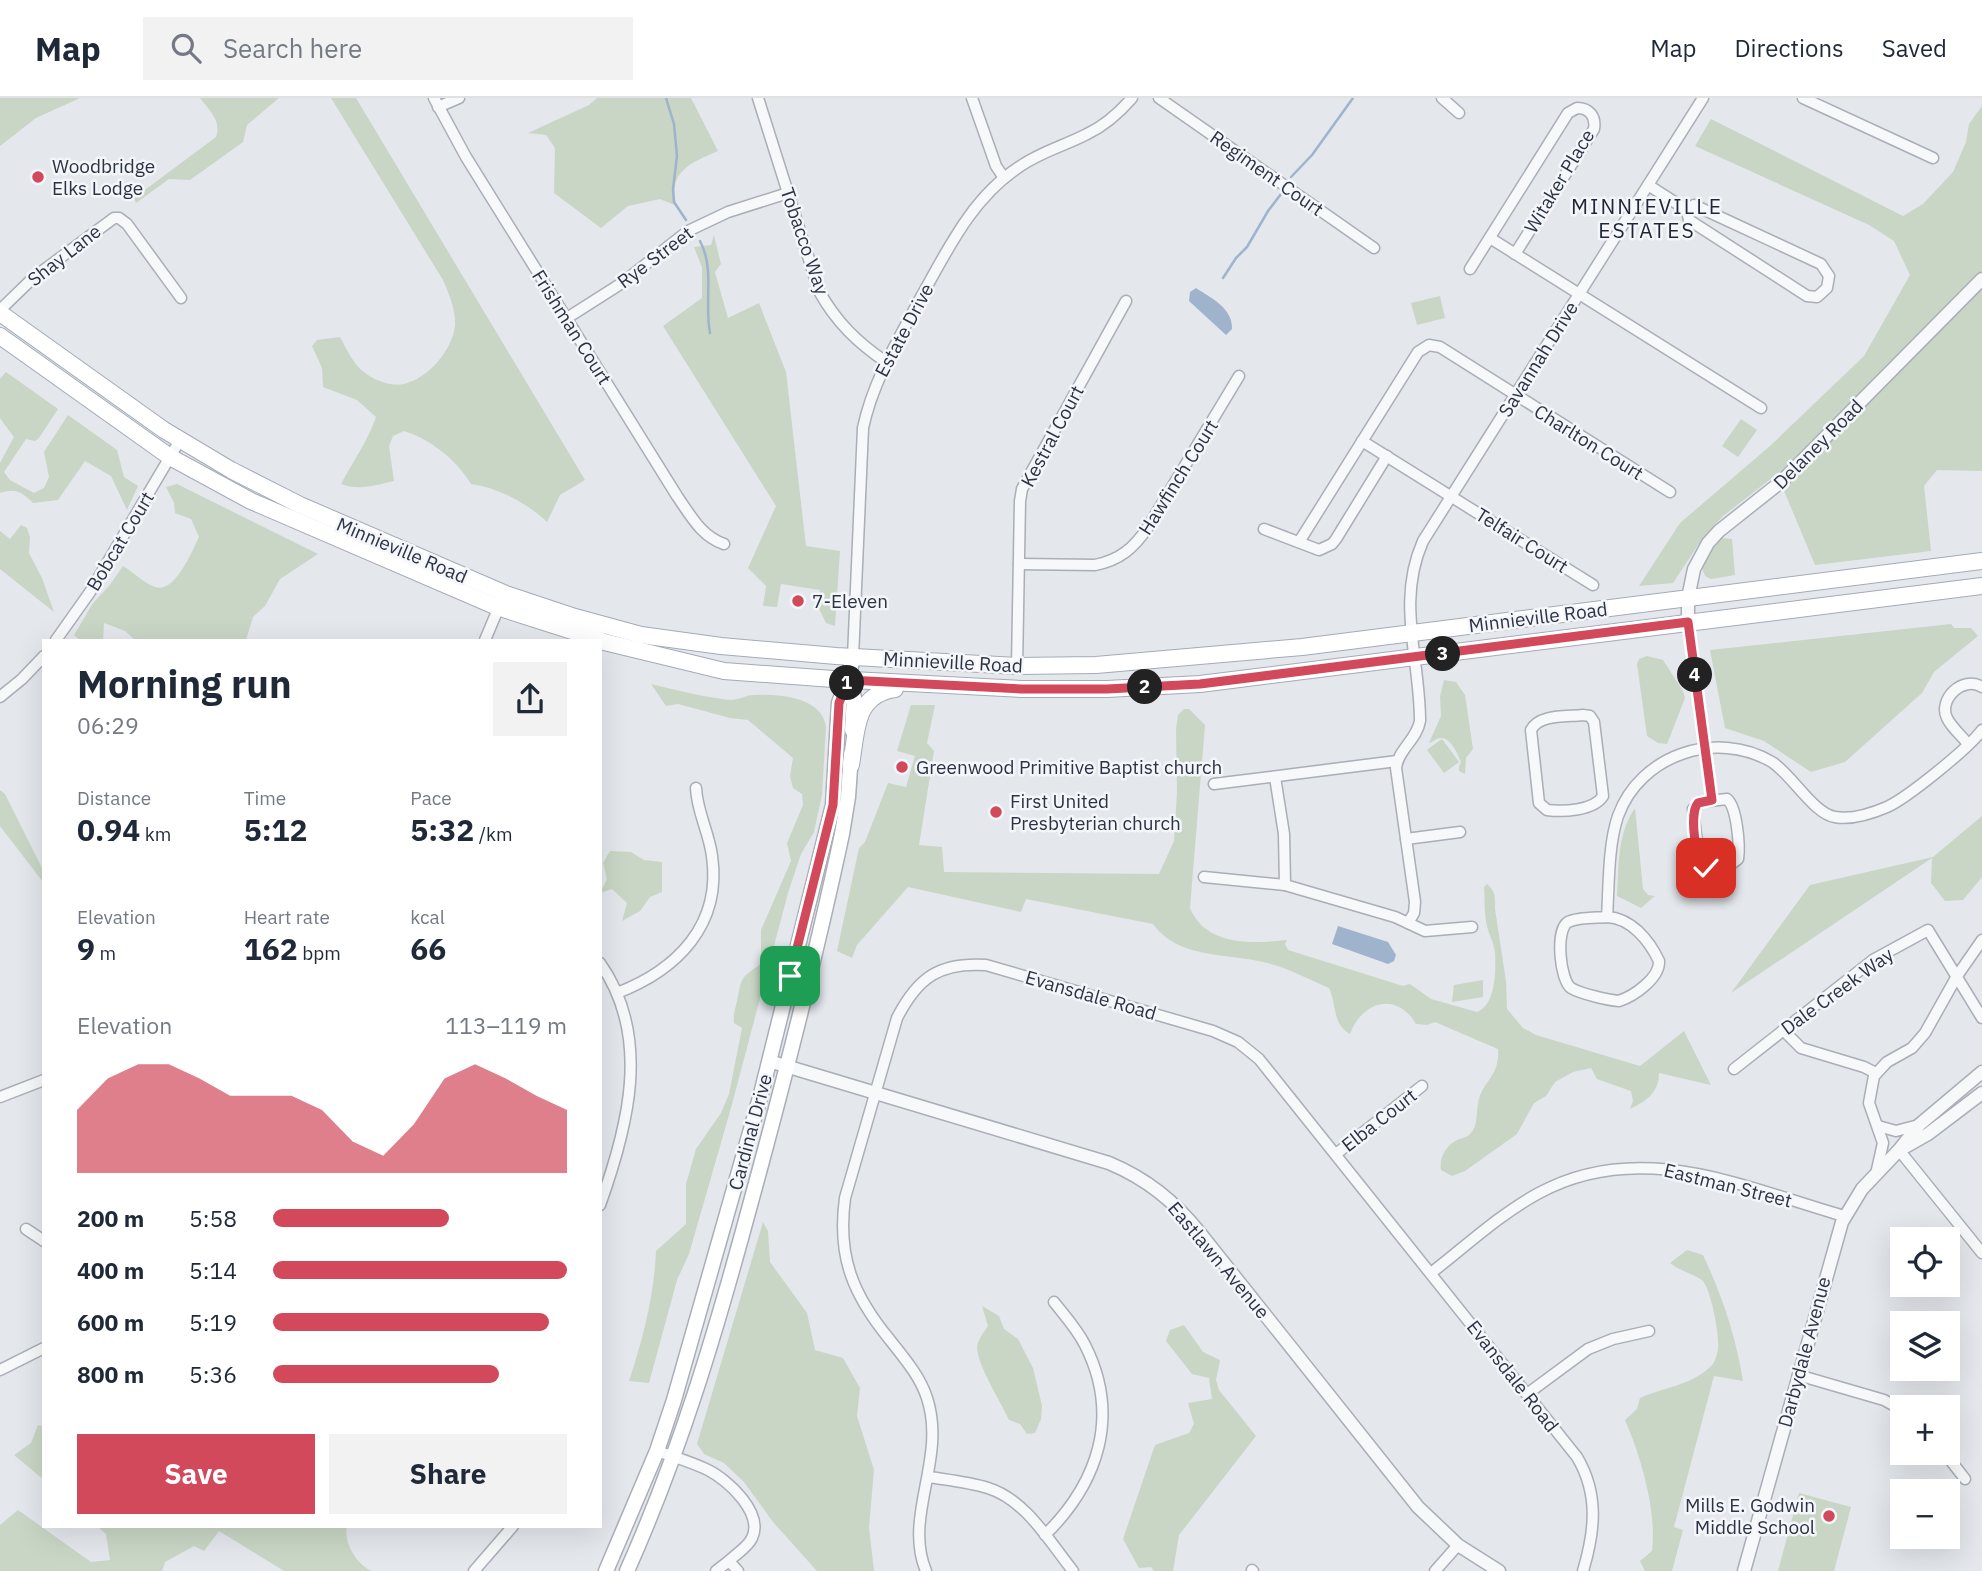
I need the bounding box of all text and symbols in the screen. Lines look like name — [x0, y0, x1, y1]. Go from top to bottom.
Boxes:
search box — [143, 17, 633, 80]
text: Map — [35, 27, 101, 70]
icon: search — [167, 29, 205, 67]
text: Search here — [223, 31, 362, 65]
text: Map — [1650, 32, 1696, 64]
text: Directions — [1734, 32, 1844, 64]
text: Saved — [1882, 32, 1947, 64]
street label: Regiment Court — [1206, 125, 1328, 221]
street label: Witaker Place — [1519, 125, 1599, 237]
place label: Woodbridge Elks Lodge — [52, 154, 155, 200]
marker: Woodbridge Elks Lodge — [30, 169, 46, 185]
street label: Tobacco Way — [775, 184, 835, 298]
district label: MINNIEVILLE ESTATES — [1571, 192, 1723, 244]
street label: Shay Lane — [22, 219, 106, 291]
street label: Rye Street — [612, 221, 698, 293]
street label: Frishman Court — [527, 265, 617, 389]
street label: Estate Drive — [869, 279, 939, 381]
street label: Savannah Drive — [1493, 297, 1583, 421]
street label: Kestral Court — [1015, 381, 1089, 491]
street label: Delaney Road — [1768, 394, 1868, 494]
street label: Charlton Court — [1530, 399, 1648, 485]
street label: Hawfinch Court — [1133, 415, 1223, 539]
street label: Bobcat Court — [81, 487, 159, 595]
street label: Telfair Court — [1471, 502, 1573, 578]
street label: Minnieville Road — [333, 512, 471, 588]
place label: 7-Eleven — [812, 589, 888, 613]
marker: 7-Eleven — [790, 593, 806, 609]
street label: Minnieville Road — [1467, 597, 1609, 637]
pin: 3 — [1426, 636, 1460, 672]
text: 3 — [1437, 641, 1448, 665]
street label: Minnieville Road — [883, 646, 1023, 678]
pin: 4 — [1678, 658, 1712, 692]
text: Morning run — [77, 659, 292, 708]
button: share — [493, 662, 567, 736]
text: 4 — [1689, 662, 1700, 686]
pin: 1 — [830, 666, 864, 700]
text: 1 — [841, 670, 852, 694]
pin: 2 — [1128, 670, 1162, 704]
text: 2 — [1139, 674, 1150, 698]
text: 06:29 — [77, 710, 139, 740]
place label: Greenwood Primitive Baptist church — [916, 755, 1222, 779]
marker: Greenwood Primitive Baptist church — [894, 759, 910, 775]
text: Distance — [77, 786, 151, 810]
text: Time — [244, 786, 286, 810]
text: Pace — [410, 786, 452, 810]
place label: First United Presbyterian church — [1010, 789, 1181, 835]
marker: First United Presbyterian church — [988, 804, 1004, 820]
text: 0.94 — [77, 810, 140, 849]
text: 5:12 — [244, 810, 308, 849]
text: 5:32 — [410, 810, 474, 849]
text: km — [140, 822, 171, 846]
text: /km — [474, 822, 513, 846]
pin — [1676, 838, 1736, 898]
icon: check — [1687, 849, 1725, 887]
text: Elevation — [77, 905, 156, 929]
text: Heart rate — [244, 905, 330, 929]
text: kcal — [410, 905, 445, 929]
text: 9 — [77, 929, 95, 968]
text: 162 — [244, 929, 298, 968]
text: 66 — [410, 929, 446, 968]
text: m — [95, 941, 116, 965]
text: bpm — [298, 941, 341, 965]
street label: Dale Creek Way — [1776, 942, 1898, 1040]
pin — [760, 946, 820, 1006]
icon: arrive — [771, 957, 809, 995]
street label: Evansdale Road — [1023, 965, 1159, 1025]
text: Elevation — [77, 1010, 172, 1040]
text: 113–119 m — [445, 1010, 567, 1040]
street label: Cardinal Drive — [723, 1071, 777, 1193]
street label: Elba Court — [1337, 1083, 1421, 1157]
street label: Eastman Street — [1661, 1157, 1795, 1213]
street label: Eastlawn Avenue — [1163, 1197, 1275, 1323]
text: 200 m — [77, 1203, 144, 1233]
text: 5:58 — [189, 1203, 237, 1233]
map controls — [1890, 1227, 1960, 1549]
button: locate — [1890, 1227, 1960, 1297]
text: 400 m — [77, 1255, 144, 1285]
text: 5:14 — [189, 1255, 237, 1285]
street label: Darbydale Avenue — [1772, 1274, 1836, 1430]
text: 600 m — [77, 1307, 144, 1337]
text: 5:19 — [189, 1307, 237, 1337]
button: layers — [1890, 1311, 1960, 1381]
street label: Evansdale Road — [1462, 1315, 1564, 1437]
text: 800 m — [77, 1359, 144, 1389]
text: 5:36 — [189, 1359, 237, 1389]
button: + — [1890, 1395, 1960, 1465]
button: Save — [77, 1434, 315, 1514]
button: Share — [329, 1434, 567, 1514]
button: − — [1890, 1479, 1960, 1549]
place label: Mills E. Godwin Middle School — [1685, 1493, 1815, 1539]
marker: Mills E. Godwin Middle School — [1821, 1508, 1837, 1524]

